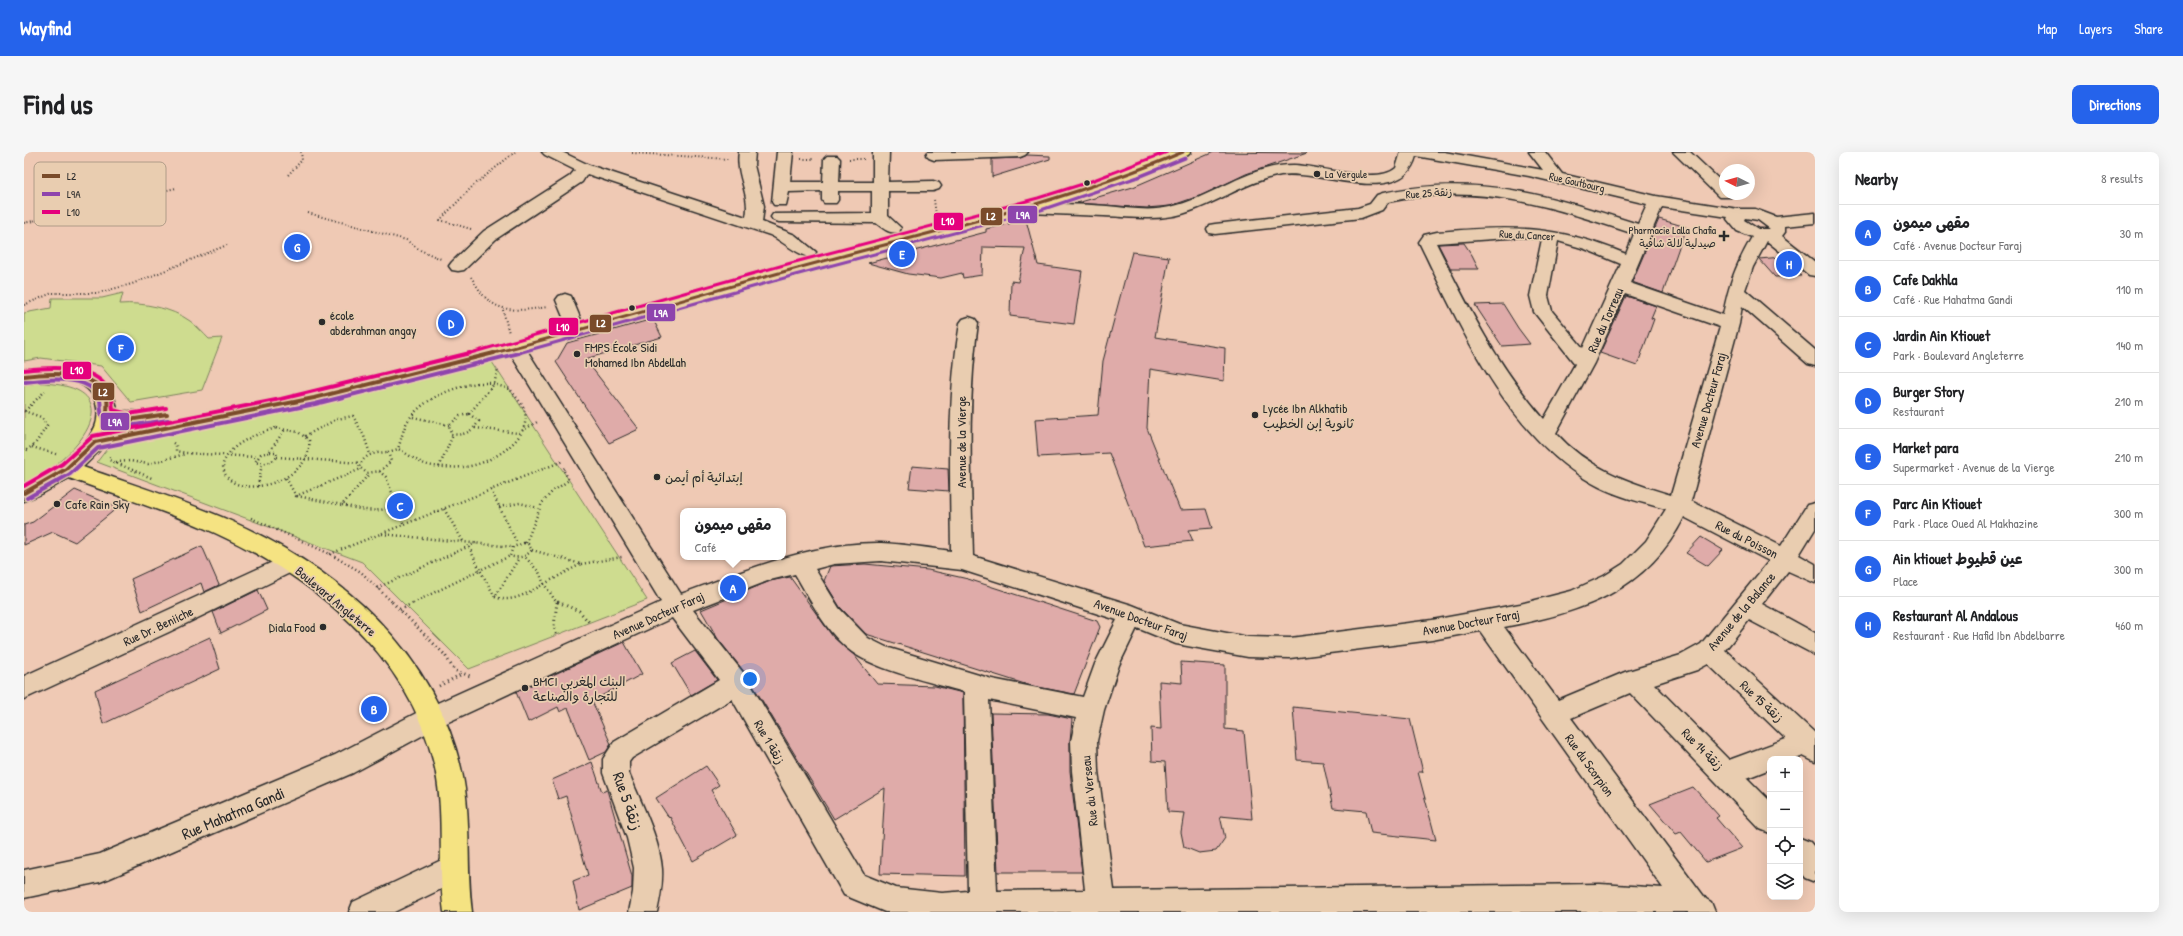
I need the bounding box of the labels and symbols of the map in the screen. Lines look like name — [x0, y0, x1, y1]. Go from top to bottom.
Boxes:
legend — [34, 162, 166, 226]
north arrow — [1719, 164, 1755, 200]
place label: La Vergule — [1325, 167, 1368, 181]
text: L2 — [67, 169, 76, 183]
marker: La Vergule — [1312, 169, 1322, 179]
street label: Rue Goutbourg — [1548, 169, 1606, 195]
unlabelled marker — [1082, 178, 1092, 188]
street label: Rue 25 زنقة — [1405, 184, 1453, 202]
text: L9A — [67, 187, 81, 201]
text: L10 — [67, 205, 80, 219]
line badge: L9A — [1007, 205, 1038, 224]
line badge: L2 — [980, 207, 1003, 226]
text: L9A — [1016, 208, 1030, 222]
text: L2 — [986, 209, 996, 223]
line badge: L10 — [933, 212, 964, 231]
text: L10 — [941, 214, 955, 228]
place label: Pharmacie Lalla Chafia صيدلية لالة شافية — [1628, 223, 1717, 250]
street label: Rue du Cancer — [1499, 227, 1556, 243]
marker: Pharmacie Lalla Chafia صيدلية لالة شافية — [1719, 231, 1729, 241]
pin: G — [284, 232, 310, 262]
pin: E — [889, 239, 915, 269]
pin: H — [1776, 249, 1802, 279]
street label: Rue du Torreau — [1583, 285, 1627, 355]
unlabelled marker — [627, 303, 637, 313]
line badge: L9A — [646, 303, 676, 322]
place label: école abderahman angay — [330, 306, 417, 339]
text: L9A — [654, 306, 668, 320]
pin: D — [438, 308, 464, 338]
line badge: L2 — [589, 314, 612, 333]
text: L2 — [596, 316, 606, 330]
marker: école abderahman angay — [317, 317, 327, 327]
line badge: L10 — [548, 317, 579, 336]
text: L10 — [556, 320, 570, 334]
pin: F — [108, 333, 134, 363]
place label: FMPS École Sidi Mohamed Ibn Abdellah — [584, 338, 687, 371]
marker: FMPS École Sidi Mohamed Ibn Abdellah — [572, 349, 582, 359]
street label: Avenue Docteur Faraj — [1686, 350, 1730, 450]
line badge: L10 — [62, 361, 92, 380]
text: L10 — [70, 363, 84, 377]
line badge: L2 — [92, 382, 115, 401]
text: L2 — [98, 385, 108, 399]
street label: Avenue de la Vierge — [952, 396, 970, 488]
place label: Lycée Ibn Alkhatib ثانوية إبن الخطيب — [1263, 399, 1355, 432]
marker: Lycée Ibn Alkhatib ثانوية إبن الخطيب — [1250, 410, 1260, 420]
line badge: L9A — [100, 412, 130, 431]
text: L9A — [108, 415, 122, 429]
place label: إبتدائية أم أيمن — [665, 468, 743, 488]
marker: إبتدائية أم أيمن — [652, 472, 662, 482]
pin: C — [387, 491, 413, 521]
place label: Cafe Rain Sky — [65, 495, 130, 513]
marker: Cafe Rain Sky — [52, 499, 62, 509]
street label: Rue du Poisson — [1713, 516, 1782, 563]
street label: Boulevard Angleterre — [292, 562, 380, 640]
street label: Avenue de la Balance — [1703, 568, 1779, 654]
pin: A — [720, 573, 746, 603]
street label: Avenue Docteur Faraj — [609, 587, 707, 643]
street label: Avenue Docteur Faraj — [1092, 594, 1190, 644]
street label: Rue Dr. Beniiche — [120, 602, 196, 650]
street label: Avenue Docteur Faraj — [1421, 605, 1521, 639]
place label: Diala Food — [269, 618, 315, 636]
marker: Diala Food — [318, 622, 328, 632]
your location — [740, 669, 760, 689]
place label: BMCI البنك المغربي للتجارة والصناعة — [533, 672, 626, 705]
street label: Rue 15 زنقة — [1736, 676, 1788, 726]
marker: BMCI البنك المغربي للتجارة والصناعة — [520, 683, 530, 693]
pin: B — [361, 694, 387, 724]
street label: Rue 1 زنقة — [750, 717, 790, 767]
street label: Rue 14 زنقة — [1678, 724, 1728, 774]
street label: Rue du Scorpion — [1561, 730, 1619, 800]
street label: Rue du Verseau — [1076, 755, 1102, 827]
street label: Rue 5 زنقة — [608, 769, 648, 833]
street label: Rue Mahatma Gandi — [178, 781, 288, 845]

